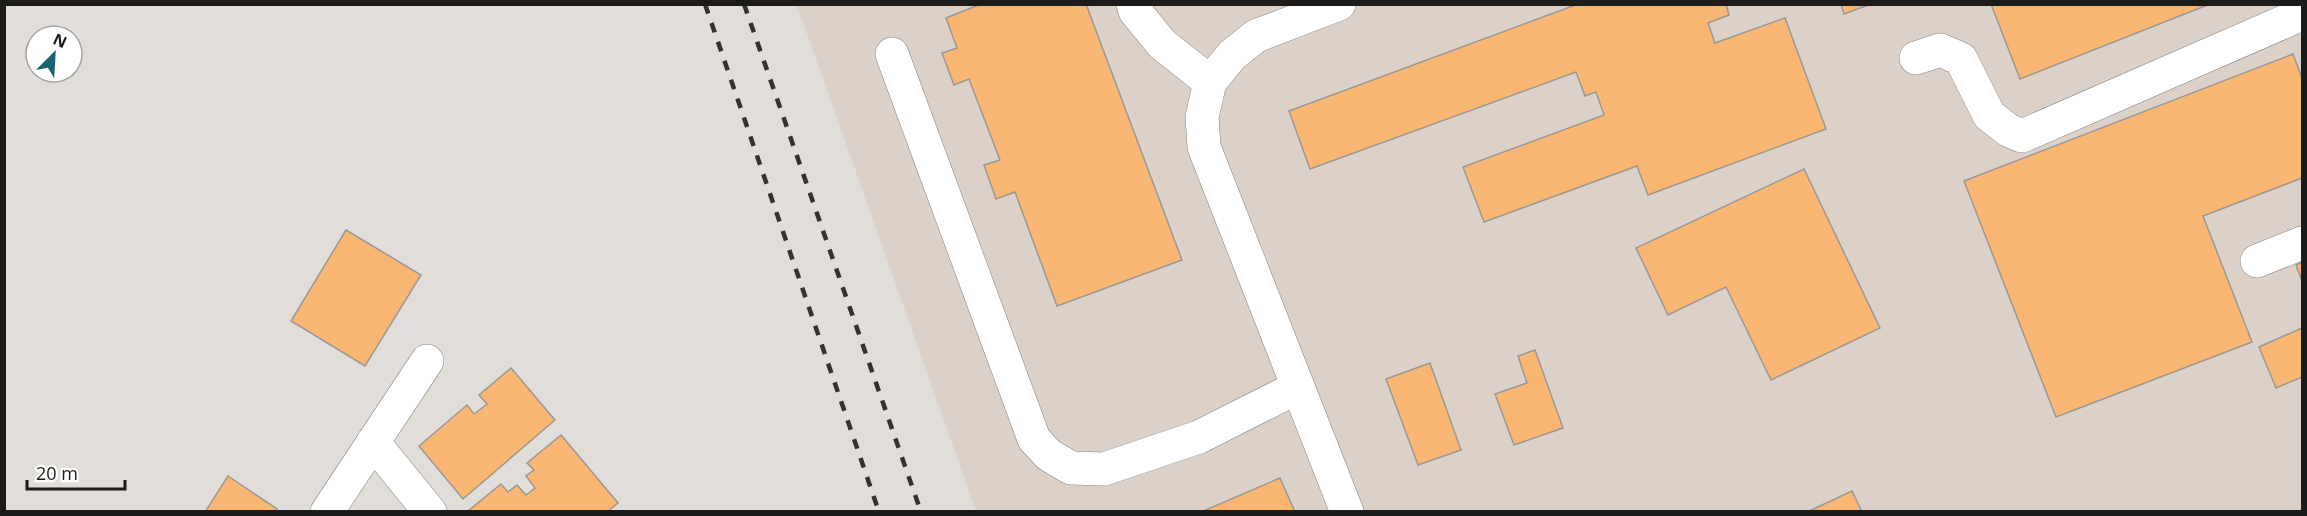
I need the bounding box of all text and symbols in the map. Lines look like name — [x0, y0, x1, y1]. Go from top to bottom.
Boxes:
north arrow — [24, 24, 84, 84]
text: N — [50, 28, 71, 53]
scale bar — [27, 453, 124, 491]
text: 20 m — [36, 461, 78, 485]

